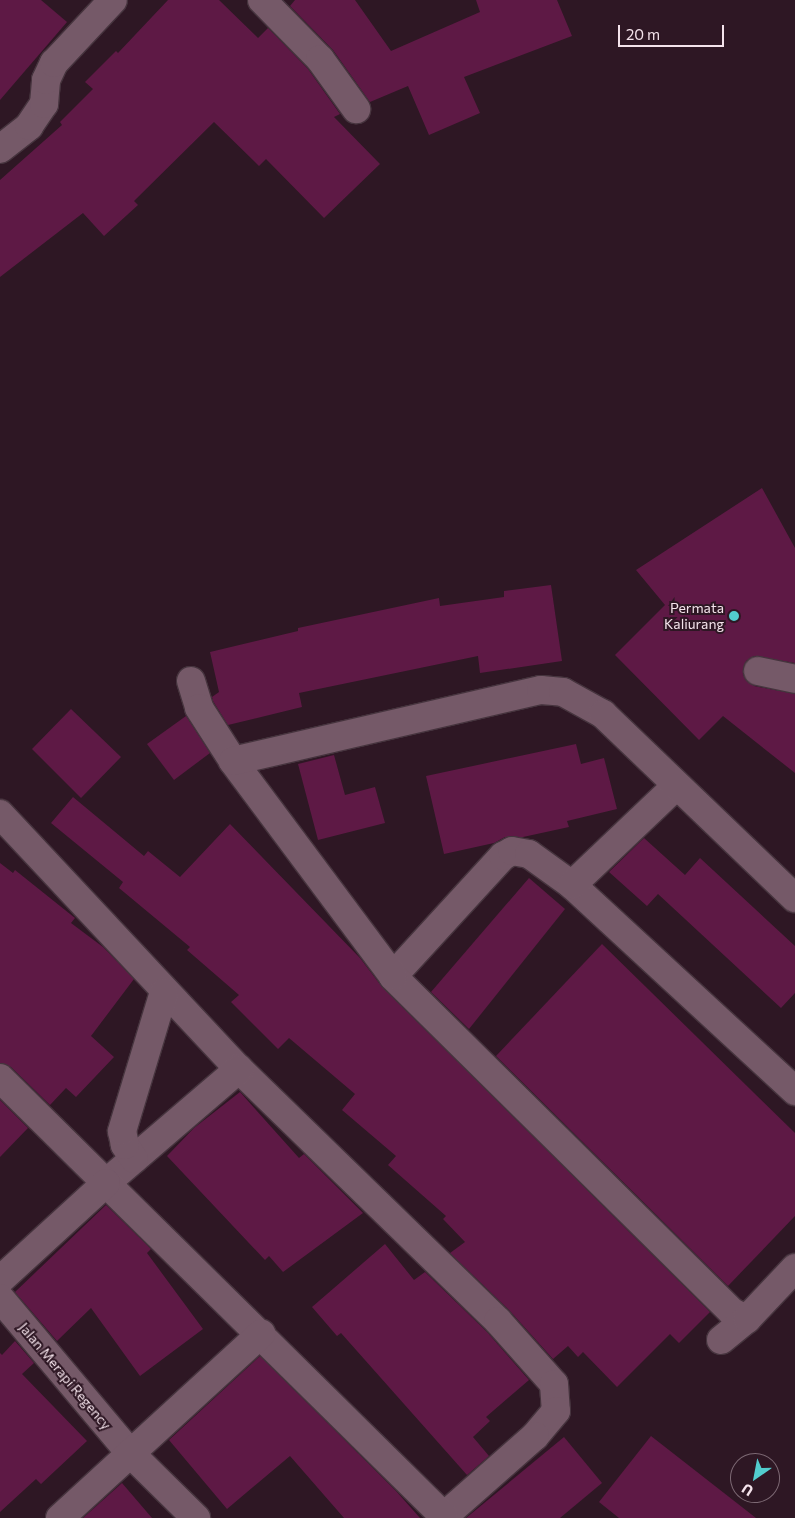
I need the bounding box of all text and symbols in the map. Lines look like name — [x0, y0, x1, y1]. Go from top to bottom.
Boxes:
scale bar — [620, 15, 726, 47]
text: 20 m — [626, 25, 660, 43]
place label: Permata Kaliurang — [664, 600, 724, 632]
marker: Permata Kaliurang — [728, 610, 740, 622]
street label: Jalan Merapi Regency — [15, 1319, 115, 1433]
north arrow — [730, 1453, 780, 1503]
text: U — [738, 1480, 756, 1500]

